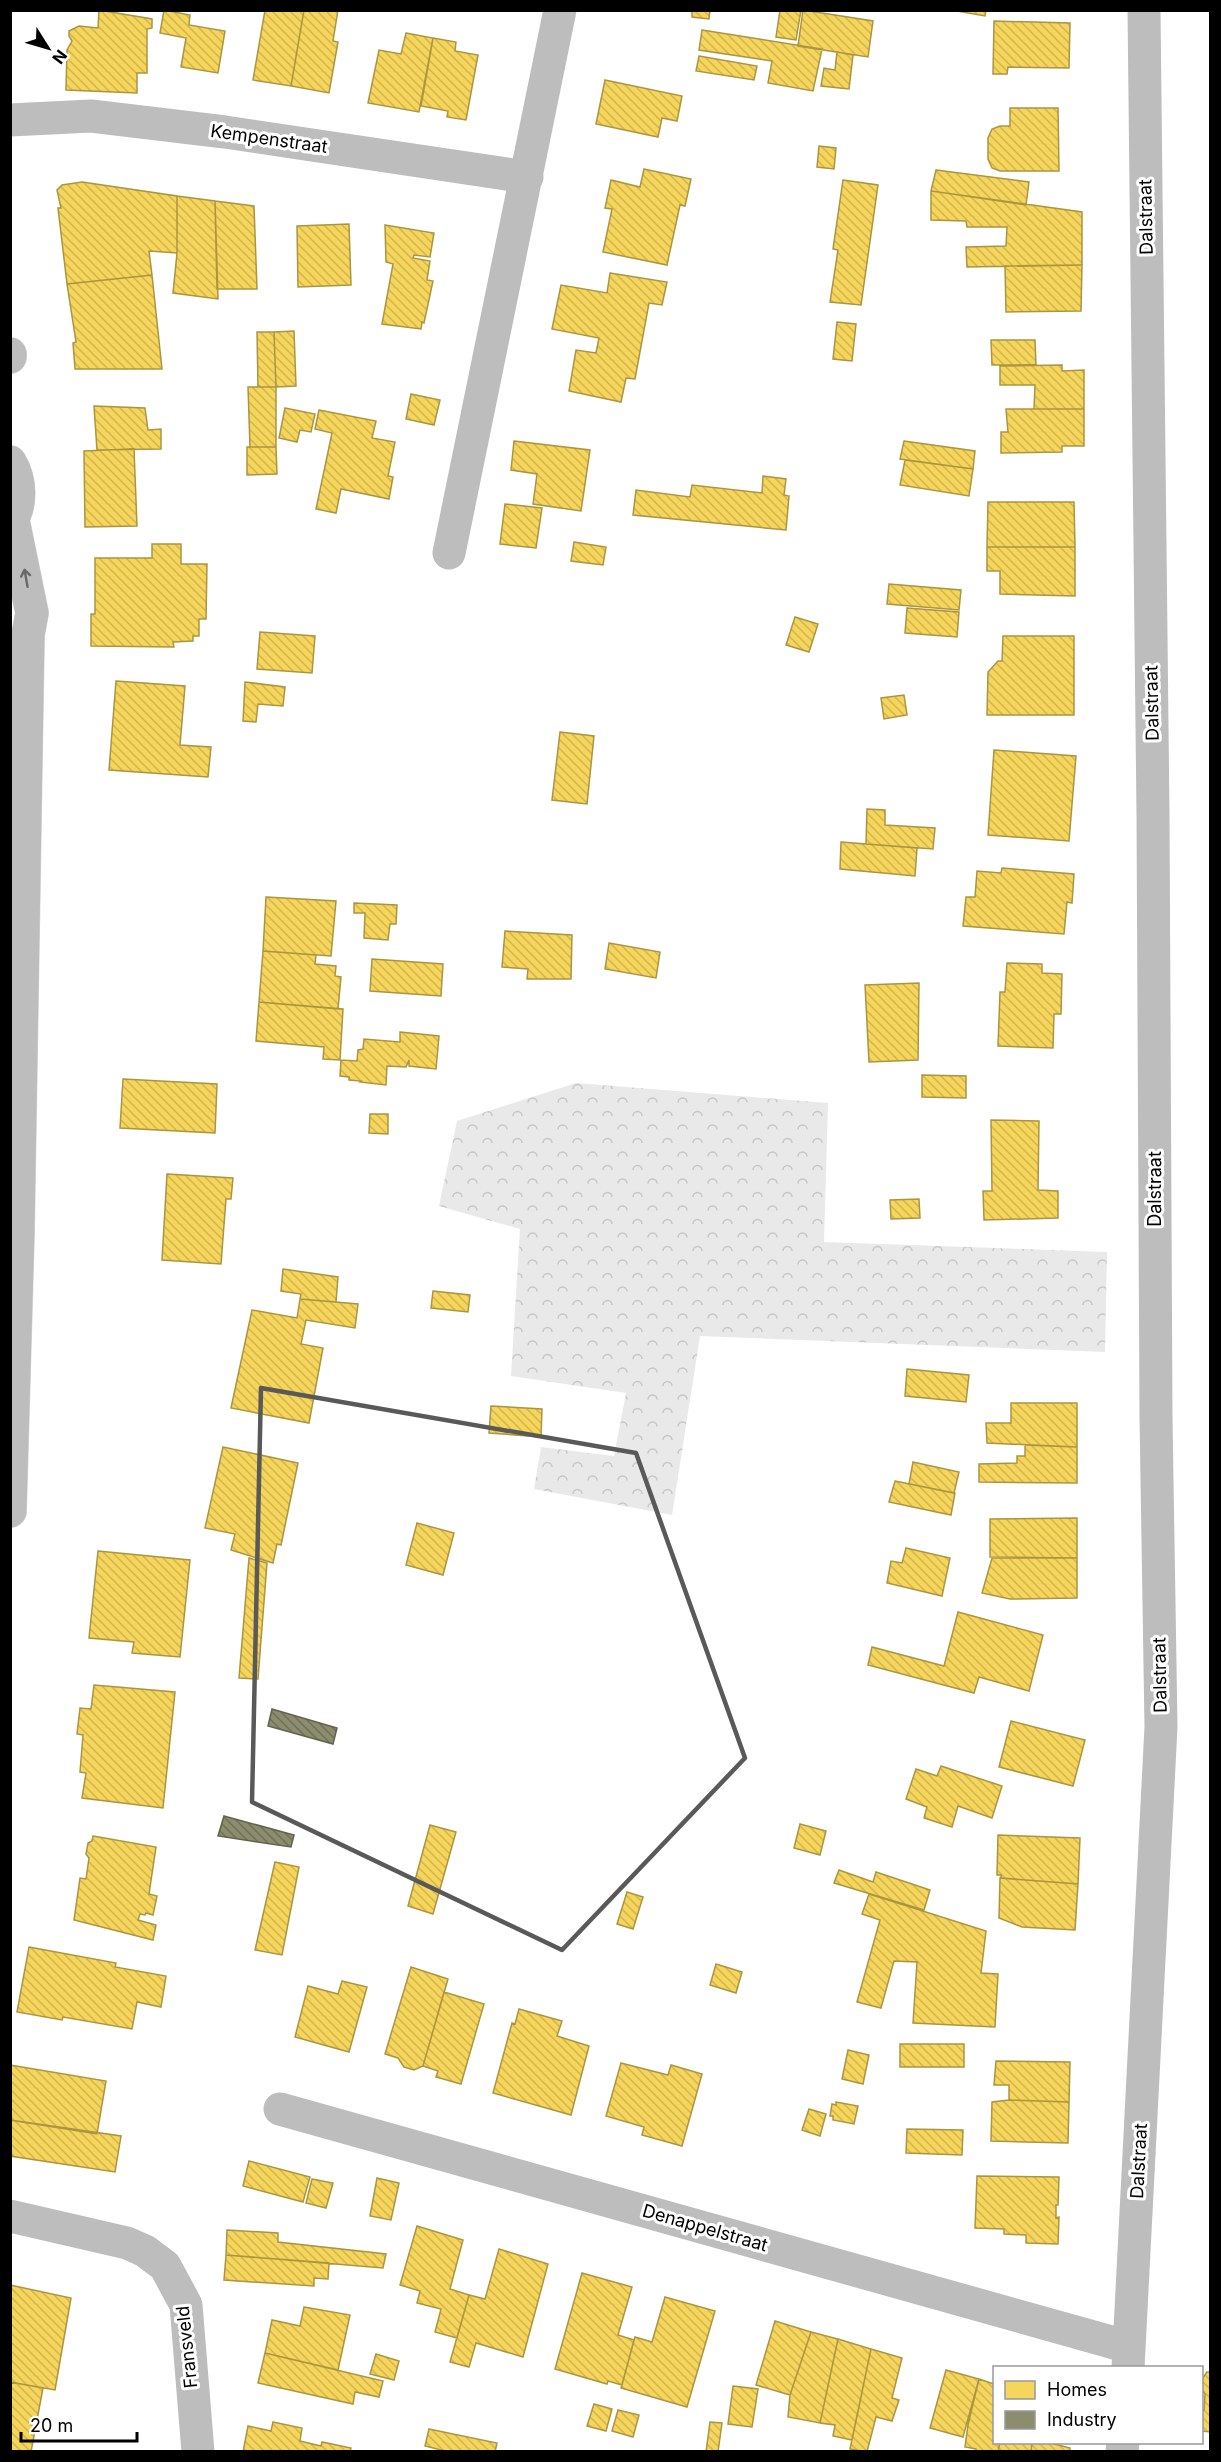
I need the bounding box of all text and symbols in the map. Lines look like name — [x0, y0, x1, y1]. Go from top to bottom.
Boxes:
north arrow — [18, 18, 78, 78]
text: N — [48, 46, 72, 68]
street label: Kempenstraat — [209, 120, 329, 157]
street label: Dalstraat — [1134, 179, 1157, 255]
one-way arrow — [20, 568, 31, 588]
street label: Dalstraat — [1140, 665, 1163, 741]
street label: Dalstraat — [1144, 1151, 1165, 1227]
street label: Dalstraat — [1148, 1637, 1171, 1713]
street label: Dalstraat — [1126, 2123, 1151, 2199]
street label: Denappelstraat — [640, 2200, 770, 2255]
street label: Fransveld — [172, 2305, 201, 2389]
legend — [993, 2366, 1203, 2444]
text: Homes — [1047, 2379, 1107, 2400]
scale bar — [21, 2405, 136, 2443]
text: Industry — [1047, 2409, 1117, 2430]
text: 20 m — [30, 2415, 73, 2436]

